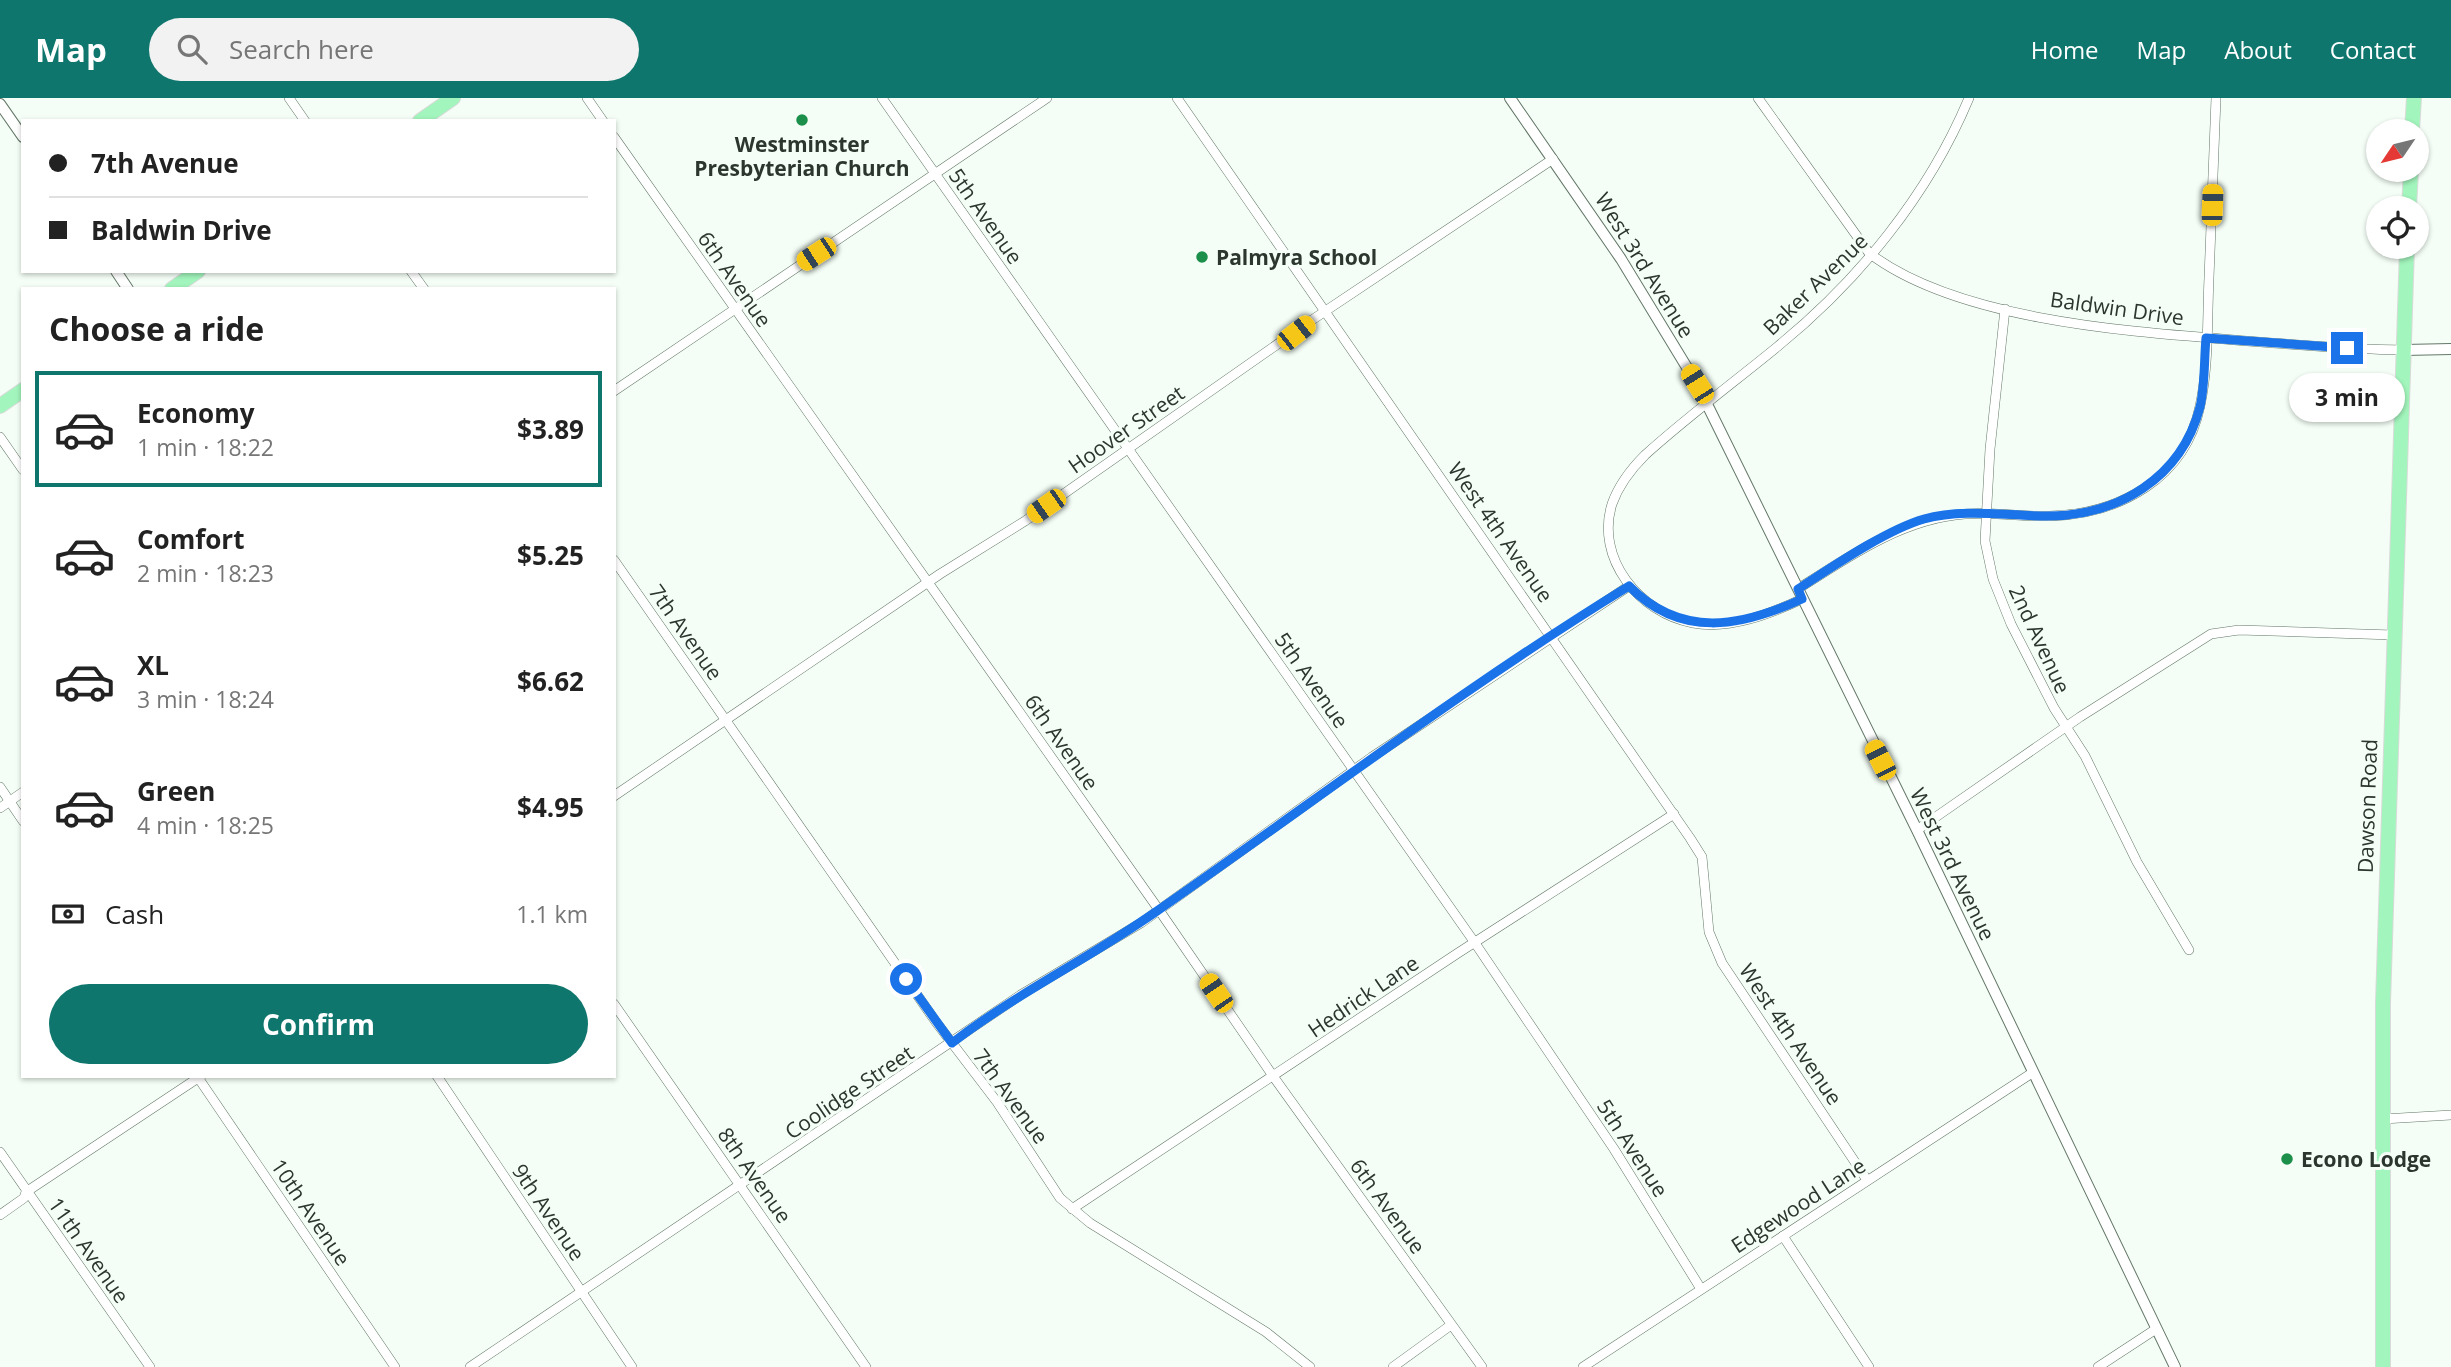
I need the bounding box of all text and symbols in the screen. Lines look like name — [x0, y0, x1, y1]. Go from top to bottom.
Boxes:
search box — [149, 18, 639, 81]
text: Map — [35, 27, 107, 72]
icon: search — [173, 30, 211, 68]
text: Search here — [229, 31, 374, 67]
text: Home — [2031, 33, 2099, 66]
text: Map — [2137, 33, 2186, 66]
text: About — [2224, 33, 2292, 66]
text: Contact — [2330, 33, 2416, 66]
marker: Westminster Presbyterian Church — [794, 112, 810, 128]
north arrow — [2366, 119, 2429, 182]
map controls — [2366, 119, 2429, 259]
place label: Westminster Presbyterian Church — [694, 130, 910, 182]
text: 7th Avenue — [91, 145, 239, 181]
street label: 5th Avenue — [943, 163, 1029, 269]
car — [2201, 184, 2224, 226]
street label: West 3rd Avenue — [1589, 187, 1701, 343]
button: locate — [2366, 196, 2429, 259]
text: Baldwin Drive — [91, 212, 272, 248]
street label: 6th Avenue — [692, 226, 778, 332]
street label: Baker Avenue — [1757, 227, 1873, 341]
car — [793, 234, 840, 274]
place label: Palmyra School — [1216, 243, 1377, 271]
marker: Palmyra School — [1194, 249, 1210, 265]
street label: Baldwin Drive — [2048, 285, 2186, 331]
text: Choose a ride — [49, 307, 264, 350]
car — [1273, 312, 1320, 354]
route end — [2331, 332, 2363, 364]
car — [1677, 361, 1718, 407]
callout: 3 min — [2289, 372, 2405, 422]
street label: Hoover Street — [1062, 379, 1190, 479]
text: 3 min — [2315, 381, 2379, 413]
text: Economy — [137, 395, 255, 431]
icon: car — [53, 398, 116, 461]
text: $3.89 — [517, 411, 584, 447]
text: 1 min · 18:22 — [137, 431, 274, 463]
street label: West 4th Avenue — [1442, 456, 1560, 608]
car — [1023, 485, 1070, 527]
text: Comfort — [137, 521, 244, 557]
icon: car — [53, 524, 116, 587]
text: $5.25 — [517, 537, 584, 573]
text: 2 min · 18:23 — [137, 557, 274, 589]
street label: 7th Avenue — [643, 579, 729, 685]
street label: 2nd Avenue — [2003, 580, 2077, 698]
street label: 5th Avenue — [1269, 627, 1355, 733]
text: XL — [137, 647, 169, 683]
icon: car — [53, 650, 116, 713]
text: $6.62 — [517, 663, 584, 699]
text: 3 min · 18:24 — [137, 683, 274, 715]
street label: 6th Avenue — [1019, 689, 1105, 795]
car — [1862, 737, 1899, 783]
street label: Dawson Road — [2351, 738, 2383, 874]
text: Green — [137, 773, 215, 809]
icon: car — [53, 776, 116, 839]
street label: West 3rd Avenue — [1904, 783, 2002, 945]
text: $4.95 — [517, 789, 584, 825]
text: 4 min · 18:25 — [137, 809, 274, 841]
icon: cash — [49, 895, 87, 933]
text: Cash — [105, 896, 164, 932]
text: 1.1 km — [516, 898, 588, 930]
street label: Hedrick Lane — [1302, 949, 1424, 1043]
street label: West 4th Avenue — [1733, 958, 1849, 1110]
route start — [890, 963, 922, 995]
car — [1196, 970, 1237, 1016]
button: Confirm — [49, 984, 588, 1064]
street label: Coolidge Street — [779, 1039, 919, 1145]
street label: 7th Avenue — [967, 1043, 1055, 1149]
street label: 5th Avenue — [1591, 1094, 1675, 1202]
street label: 8th Avenue — [712, 1122, 798, 1228]
place label: Econo Lodge — [2301, 1145, 2431, 1173]
street label: Edgewood Lane — [1725, 1151, 1871, 1259]
marker: Econo Lodge — [2279, 1151, 2295, 1167]
street label: 10th Avenue — [265, 1153, 357, 1271]
street label: 6th Avenue — [1344, 1153, 1432, 1259]
street label: 9th Avenue — [506, 1158, 592, 1266]
street label: 11th Avenue — [42, 1192, 136, 1308]

